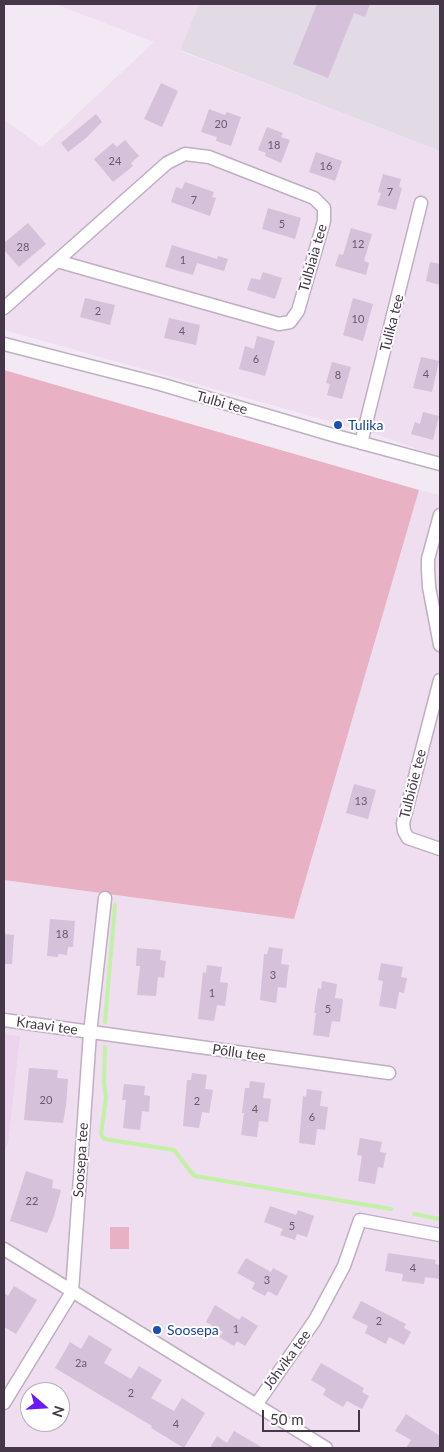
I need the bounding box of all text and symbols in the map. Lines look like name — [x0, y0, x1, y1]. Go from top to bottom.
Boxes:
house number: 20 — [215, 117, 227, 131]
house number: 18 — [268, 138, 280, 152]
house number: 24 — [109, 154, 121, 168]
house number: 16 — [320, 159, 332, 173]
house number: 7 — [387, 185, 393, 199]
house number: 7 — [191, 193, 197, 207]
house number: 5 — [279, 217, 285, 231]
street label: Tulbiaia tee — [295, 222, 331, 294]
house number: 12 — [352, 237, 364, 251]
house number: 28 — [17, 240, 29, 254]
house number: 1 — [180, 253, 186, 267]
street label: Tulika tee — [377, 292, 407, 354]
house number: 2 — [95, 304, 101, 318]
house number: 10 — [352, 312, 364, 326]
house number: 4 — [179, 324, 185, 338]
house number: 6 — [253, 352, 259, 366]
house number: 4 — [423, 367, 429, 381]
house number: 8 — [335, 368, 341, 382]
street label: Tulbi tee — [194, 388, 250, 418]
place label: Tulika — [348, 417, 383, 433]
marker: Tulika — [332, 419, 344, 431]
street label: Tulbiõie tee — [396, 747, 430, 821]
house number: 13 — [355, 794, 367, 808]
house number: 18 — [56, 927, 68, 941]
house number: 3 — [270, 968, 276, 982]
house number: 1 — [209, 986, 215, 1000]
house number: 5 — [325, 1002, 331, 1016]
street label: Kraavi tee — [15, 1013, 79, 1039]
street label: Põllu tee — [211, 1041, 267, 1065]
house number: 20 — [40, 1093, 52, 1107]
house number: 2 — [194, 1094, 200, 1108]
house number: 4 — [252, 1102, 258, 1116]
house number: 6 — [309, 1110, 315, 1124]
street label: Soosepa tee — [70, 1122, 92, 1198]
house number: 22 — [26, 1194, 38, 1208]
house number: 5 — [289, 1219, 295, 1233]
house number: 4 — [410, 1261, 416, 1275]
house number: 3 — [264, 1273, 270, 1287]
house number: 2 — [376, 1314, 382, 1328]
place label: Soosepa — [167, 1322, 219, 1338]
house number: 1 — [233, 1322, 239, 1336]
marker: Soosepa — [151, 1324, 163, 1336]
street label: Jõhvika tee — [260, 1327, 314, 1393]
house number: 2a — [75, 1356, 87, 1370]
north arrow — [20, 1382, 70, 1432]
house number: 2 — [128, 1386, 134, 1400]
scale bar — [264, 1400, 362, 1432]
text: N — [49, 1404, 69, 1420]
text: 50 m — [270, 1410, 304, 1428]
house number: 4 — [173, 1417, 179, 1431]

